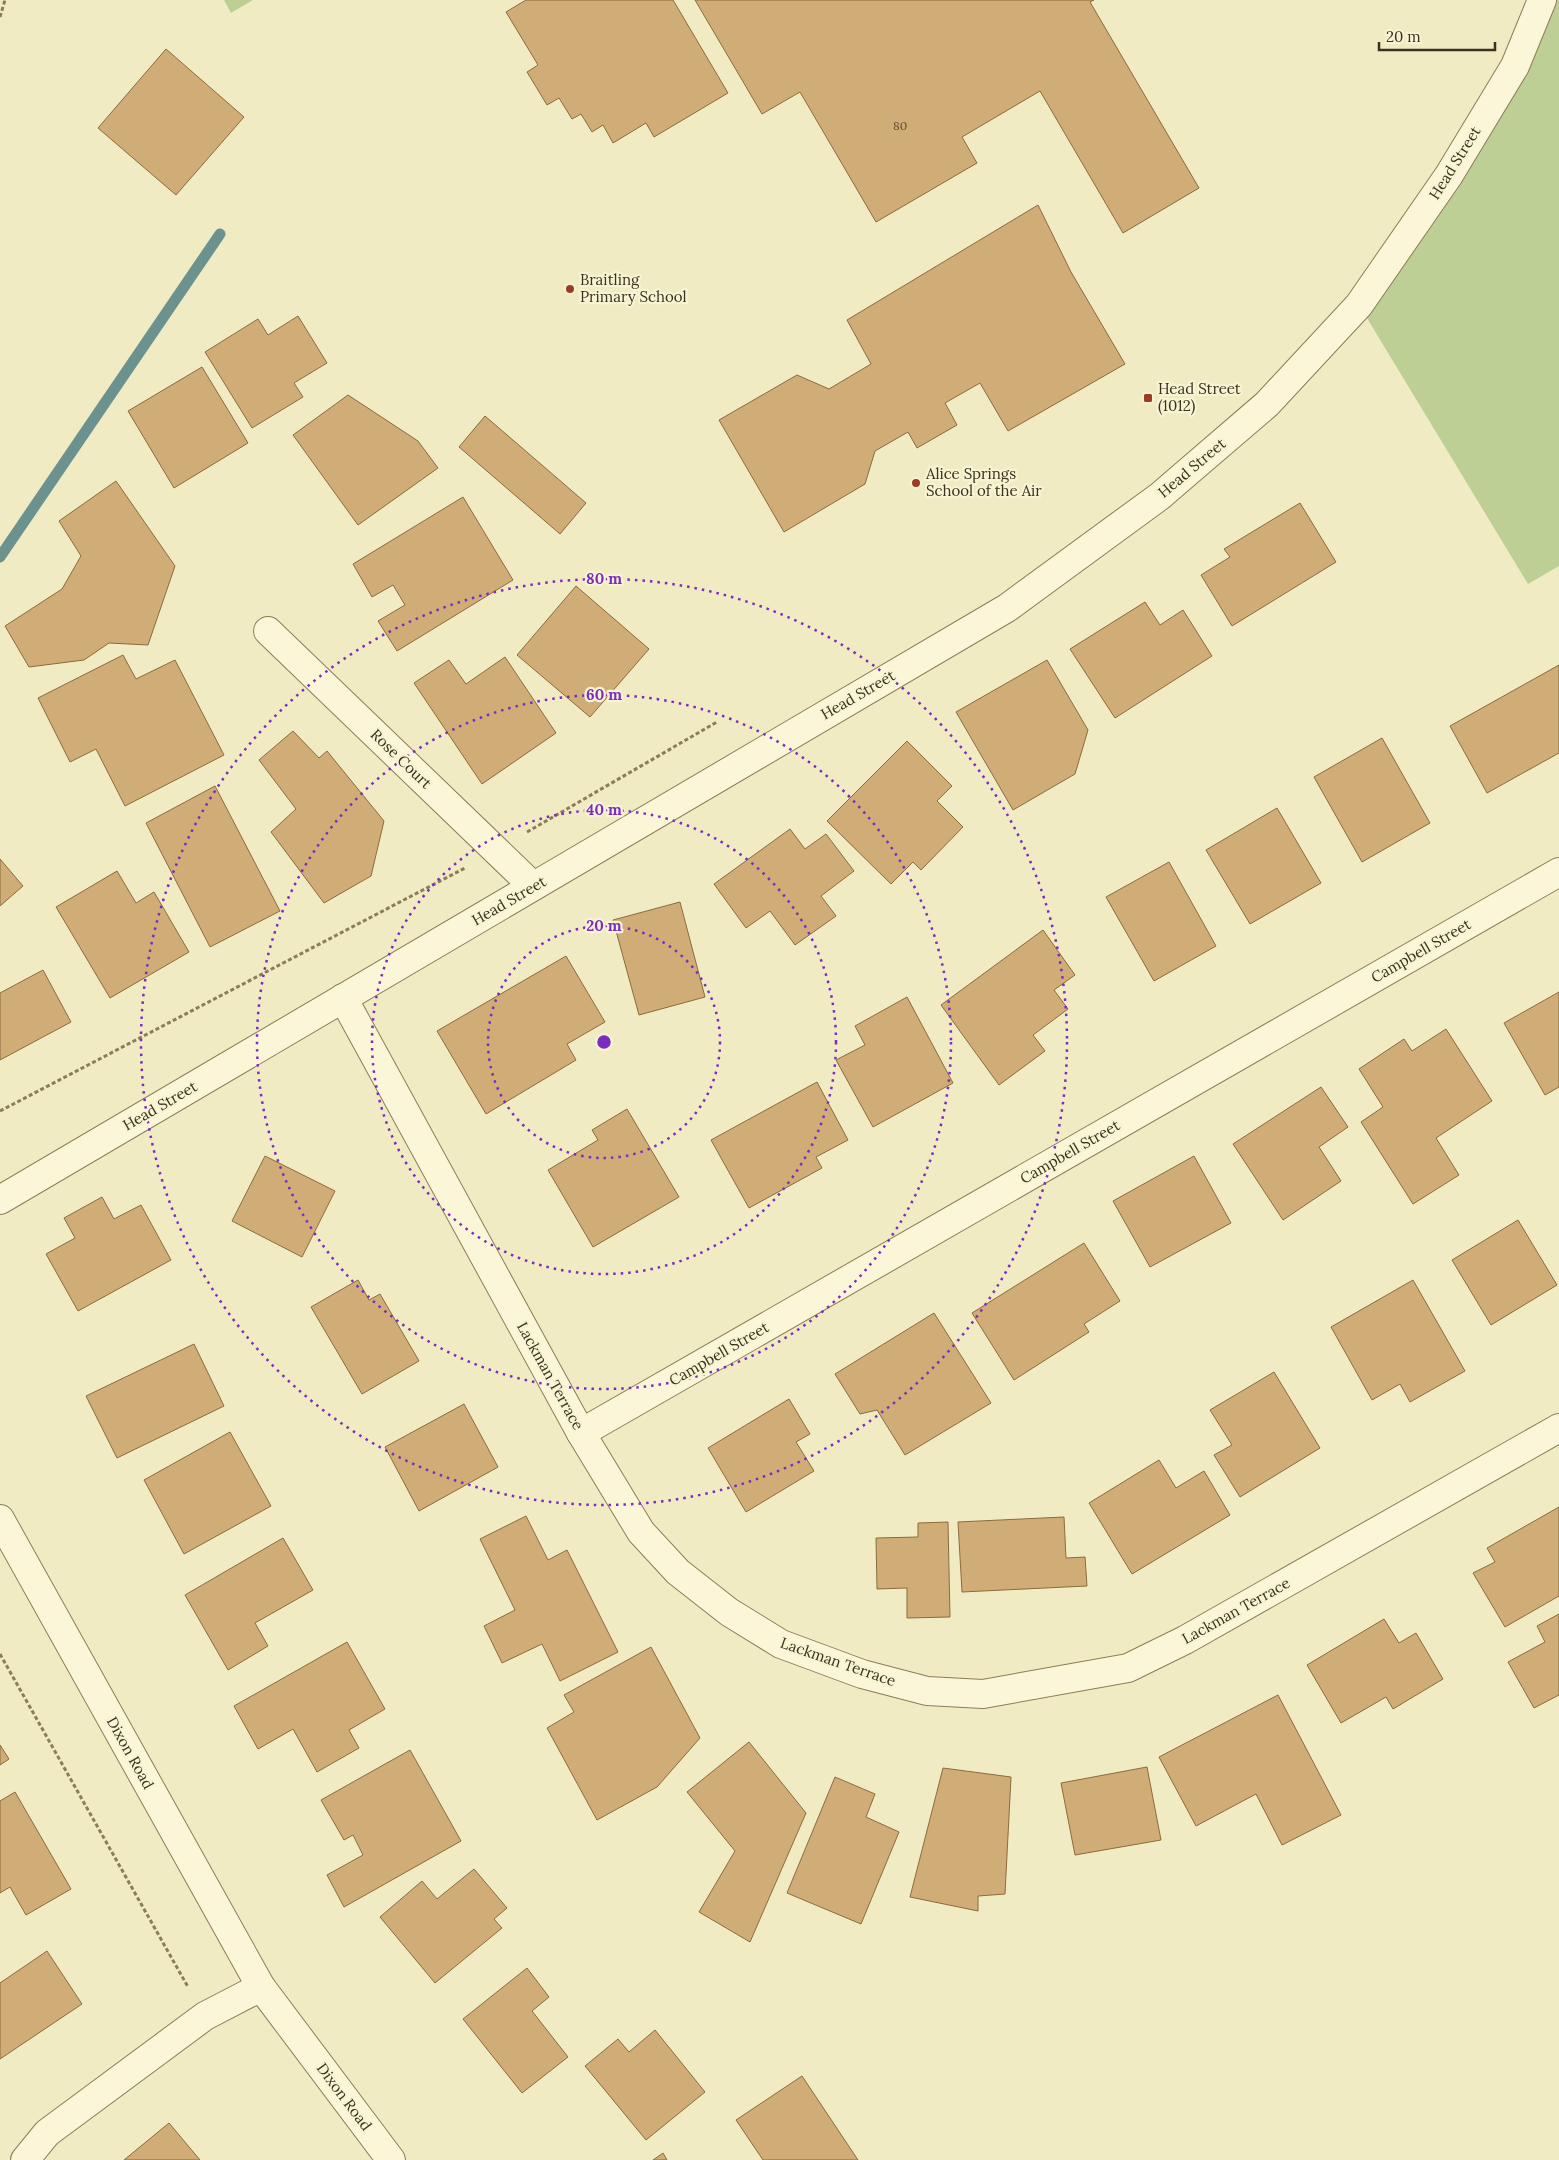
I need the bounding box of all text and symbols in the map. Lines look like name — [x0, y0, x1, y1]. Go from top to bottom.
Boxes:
scale bar — [1379, 20, 1495, 52]
text: 20 m — [1386, 27, 1421, 46]
house number: 80 — [893, 118, 907, 133]
street label: Head Street — [1425, 122, 1485, 203]
place label: Braitling Primary School — [580, 270, 687, 306]
marker: Braitling Primary School — [564, 283, 576, 295]
place label: Head Street (1012) — [1158, 379, 1241, 416]
marker: Head Street (1012) — [1142, 392, 1154, 404]
street label: Head Street — [1154, 434, 1230, 501]
place label: Alice Springs School of the Air — [925, 464, 1042, 500]
marker: Alice Springs School of the Air — [910, 477, 922, 489]
text: 80 m — [586, 569, 622, 588]
street label: Head Street — [817, 666, 898, 723]
text: 60 m — [586, 685, 622, 704]
street label: Rose Court — [367, 725, 436, 793]
text: 40 m — [586, 800, 622, 819]
street label: Head Street — [468, 872, 549, 929]
street label: Campbell Street — [1367, 914, 1474, 987]
text: 20 m — [586, 916, 622, 935]
centre of rings — [595, 1033, 613, 1051]
street label: Head Street — [119, 1077, 200, 1134]
street label: Campbell Street — [1016, 1115, 1123, 1188]
street label: Campbell Street — [665, 1317, 772, 1390]
street label: Lackman Terrace — [513, 1318, 588, 1433]
street label: Lackman Terrace — [1178, 1573, 1293, 1648]
street label: Lackman Terrace — [778, 1633, 898, 1690]
street label: Dixon Road — [103, 1713, 158, 1792]
street label: Dixon Road — [313, 2059, 376, 2134]

